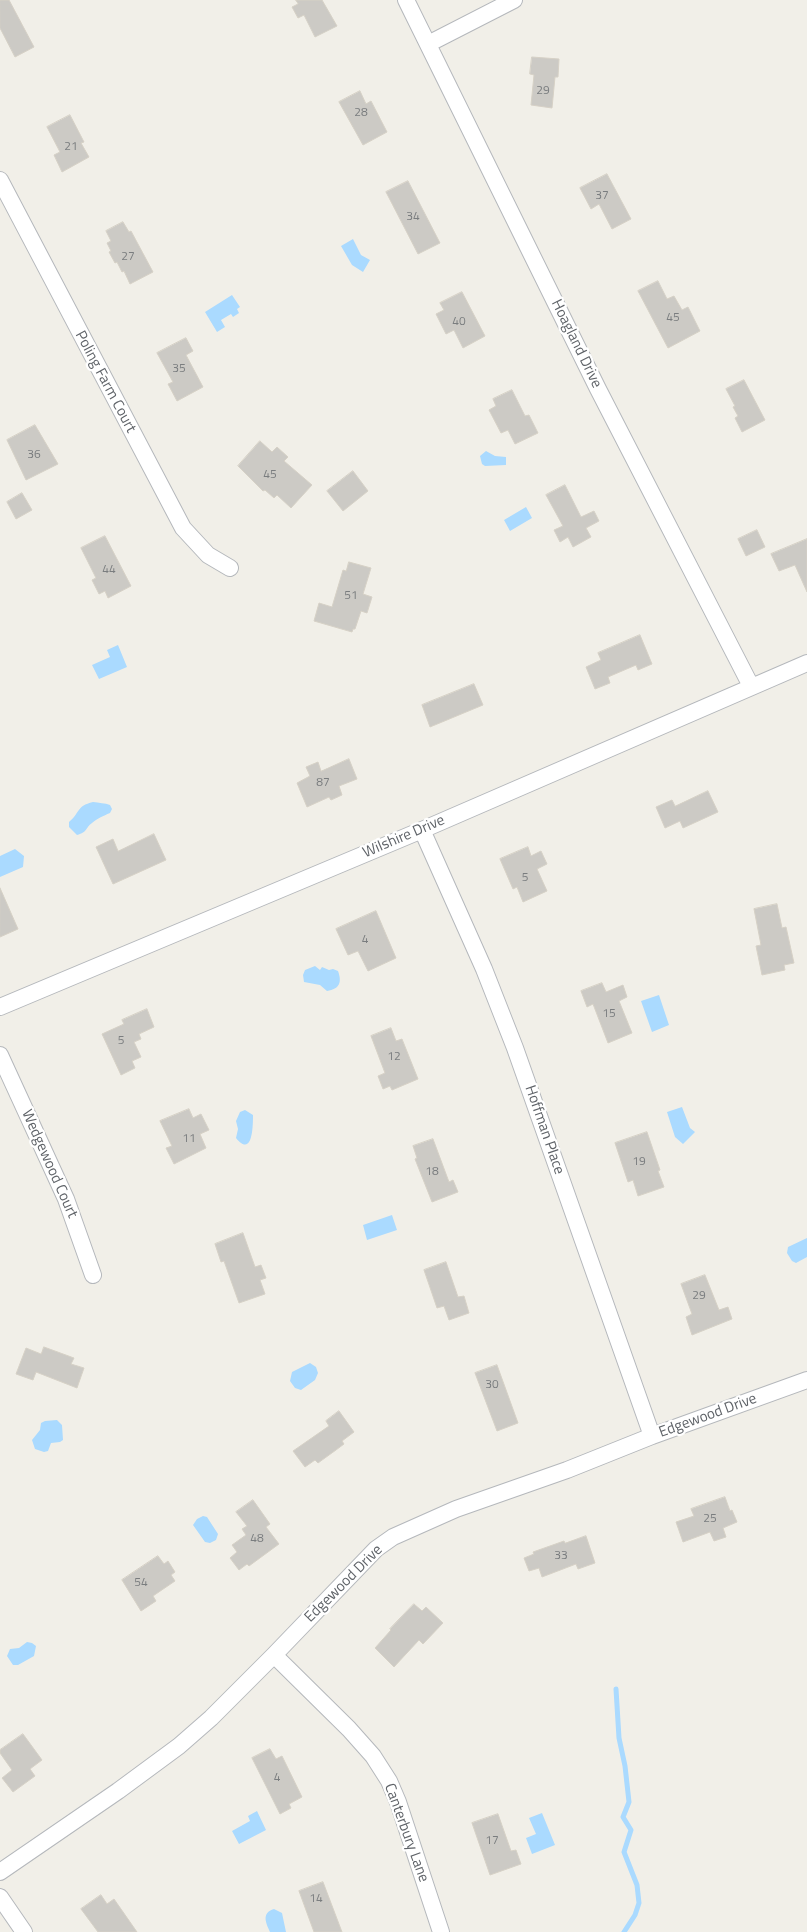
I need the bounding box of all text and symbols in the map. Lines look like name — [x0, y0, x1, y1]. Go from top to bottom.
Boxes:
house number: 29 — [536, 84, 550, 98]
house number: 28 — [354, 106, 368, 120]
house number: 21 — [64, 140, 78, 154]
house number: 37 — [595, 189, 609, 203]
house number: 34 — [406, 210, 420, 224]
house number: 27 — [121, 250, 135, 264]
street label: Hoagland Drive — [547, 297, 605, 391]
house number: 45 — [666, 311, 680, 325]
house number: 40 — [452, 315, 466, 329]
street label: Poling Farm Court — [71, 328, 139, 436]
house number: 35 — [172, 362, 186, 376]
house number: 36 — [27, 448, 41, 462]
house number: 45 — [263, 468, 277, 482]
house number: 44 — [102, 563, 116, 577]
house number: 51 — [344, 589, 358, 603]
house number: 87 — [316, 776, 330, 790]
street label: Wilshire Drive — [360, 812, 448, 862]
house number: 5 — [522, 871, 528, 885]
house number: 4 — [362, 933, 368, 947]
house number: 15 — [602, 1007, 616, 1021]
house number: 5 — [118, 1034, 124, 1048]
house number: 12 — [387, 1050, 401, 1064]
street label: Hoffman Place — [520, 1083, 568, 1177]
street label: Wedgewood Court — [17, 1107, 81, 1221]
house number: 11 — [182, 1132, 196, 1146]
house number: 19 — [632, 1155, 646, 1169]
house number: 18 — [425, 1165, 439, 1179]
house number: 29 — [692, 1289, 706, 1303]
house number: 30 — [485, 1378, 499, 1392]
street label: Edgewood Drive — [657, 1390, 759, 1442]
house number: 25 — [703, 1512, 717, 1526]
house number: 48 — [250, 1532, 264, 1546]
street label: Edgewood Drive — [301, 1541, 387, 1627]
house number: 33 — [554, 1549, 568, 1563]
house number: 54 — [134, 1576, 148, 1590]
house number: 4 — [274, 1771, 280, 1785]
street label: Canterbury Lane — [380, 1781, 432, 1885]
house number: 17 — [485, 1834, 499, 1848]
house number: 14 — [309, 1892, 323, 1906]

